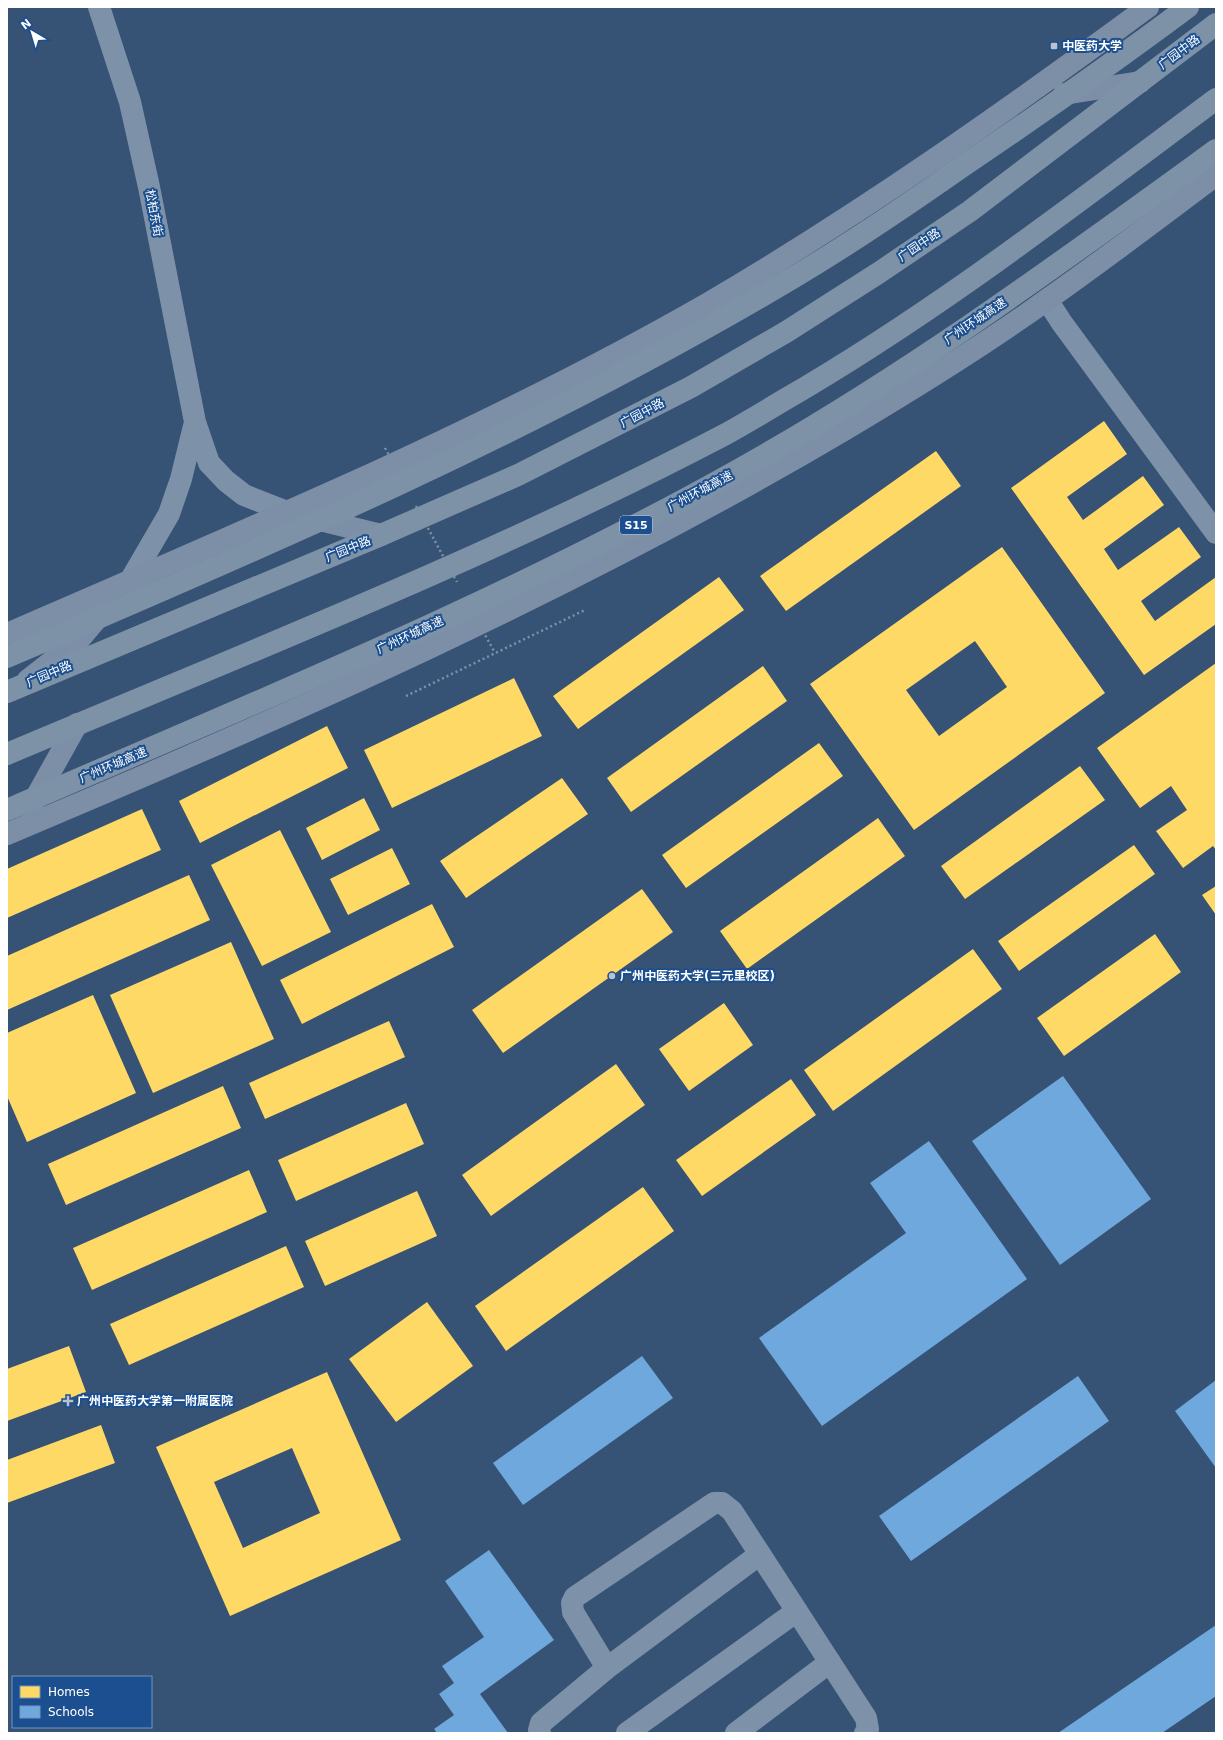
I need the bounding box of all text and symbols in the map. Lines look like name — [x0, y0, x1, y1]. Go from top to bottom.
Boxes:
north arrow — [12, 12, 52, 52]
text: N — [19, 17, 34, 32]
street label: 广园中路 — [1156, 32, 1202, 72]
place label: 中医药大学 — [1062, 39, 1122, 53]
marker: 中医药大学 — [1049, 41, 1059, 51]
street label: 松柏东街 — [143, 188, 165, 238]
street label: 广园中路 — [895, 226, 943, 264]
street label: 广州环城高速 — [941, 295, 1009, 347]
street label: 广园中路 — [618, 396, 666, 430]
street label: 广州环城高速 — [665, 468, 735, 514]
road number: S15 — [620, 516, 652, 534]
street label: 广园中路 — [323, 534, 373, 564]
street label: 广州环城高速 — [374, 613, 446, 657]
street label: 广园中路 — [24, 658, 74, 690]
street label: 广州环城高速 — [77, 744, 149, 786]
place label: 广州中医药大学(三元里校区) — [620, 969, 775, 983]
marker: 广州中医药大学(三元里校区) — [607, 971, 617, 981]
place label: 广州中医药大学第一附属医院 — [77, 1394, 233, 1408]
marker: 广州中医药大学第一附属医院 — [62, 1395, 74, 1407]
legend — [12, 1676, 152, 1728]
text: Homes — [48, 1685, 90, 1699]
text: Schools — [48, 1705, 94, 1719]

